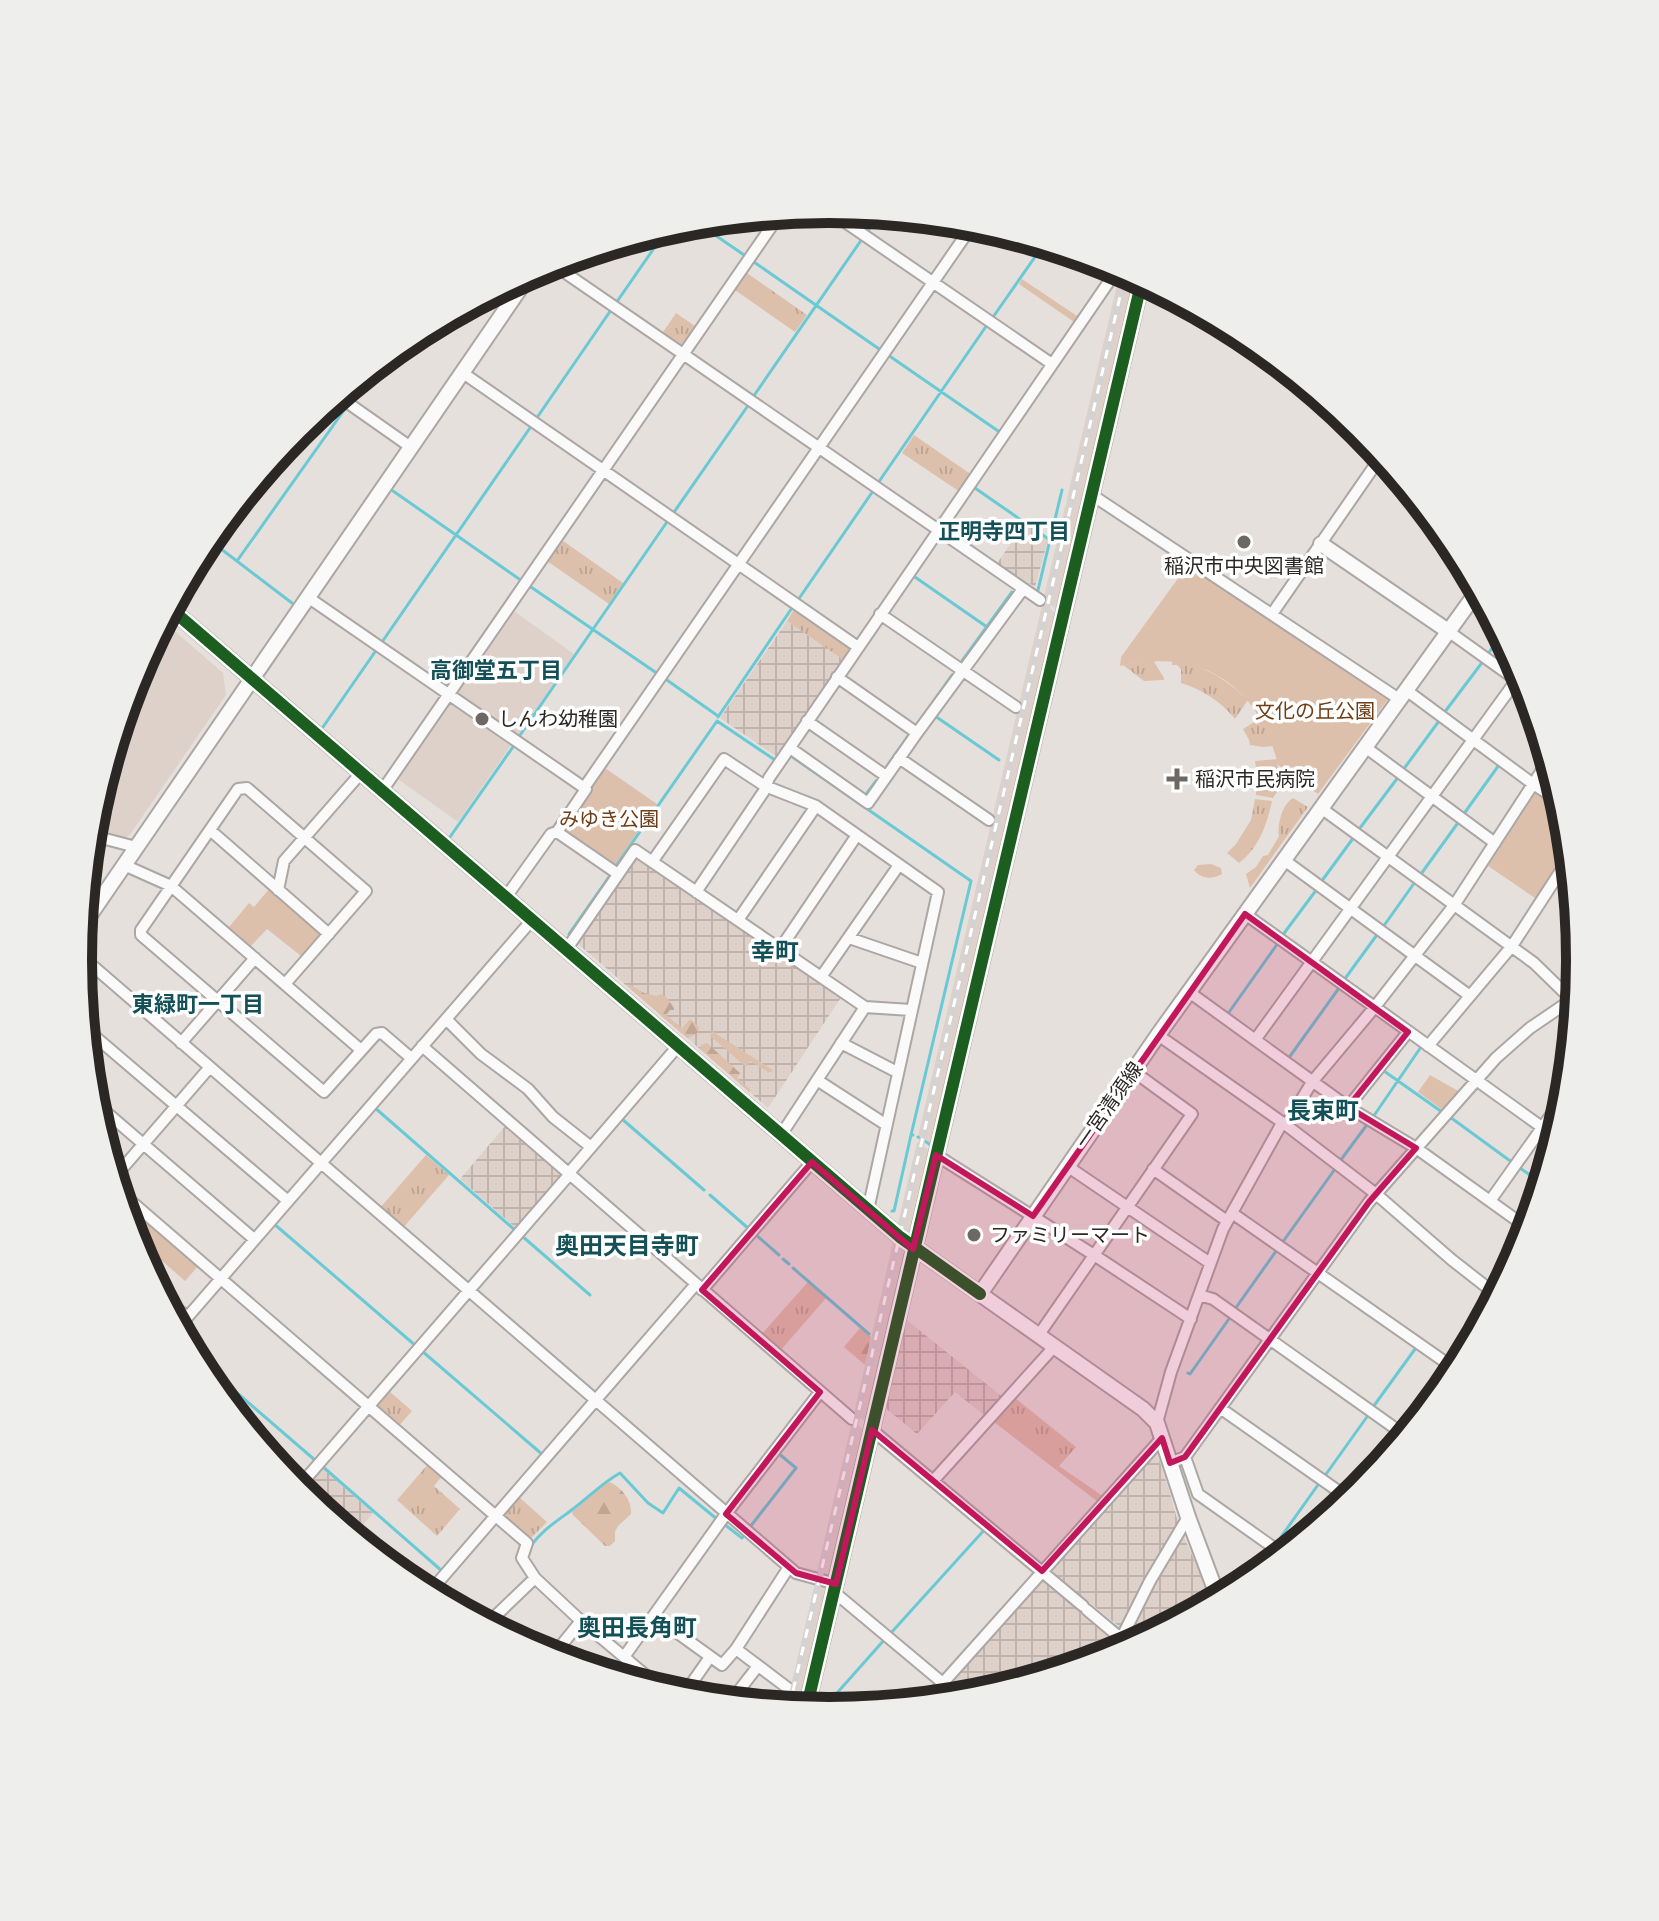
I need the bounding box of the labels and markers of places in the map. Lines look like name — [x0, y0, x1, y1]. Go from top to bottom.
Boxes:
marker: 稲沢市中央図書館 — [1235, 533, 1253, 551]
place label: 稲沢市中央図書館 — [1164, 555, 1324, 577]
place label: しんわ幼稚園 — [498, 708, 618, 730]
marker: しんわ幼稚園 — [473, 710, 491, 728]
marker: 稲沢市民病院 — [1166, 768, 1188, 790]
place label: 稲沢市民病院 — [1195, 768, 1315, 790]
place label: ファミリーマート — [990, 1224, 1150, 1246]
marker: ファミリーマート — [965, 1226, 983, 1244]

